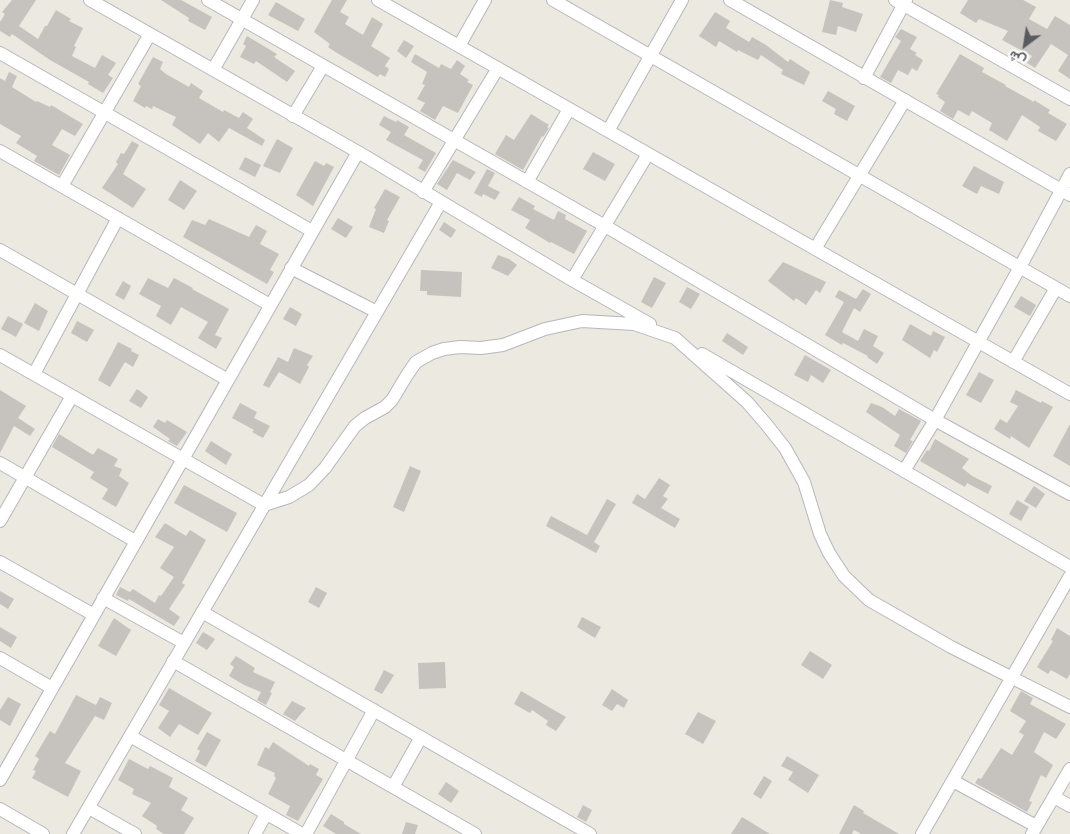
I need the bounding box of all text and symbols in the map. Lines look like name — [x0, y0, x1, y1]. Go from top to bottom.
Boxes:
north arrow — [1000, 20, 1050, 70]
text: ش — [1005, 46, 1029, 71]

